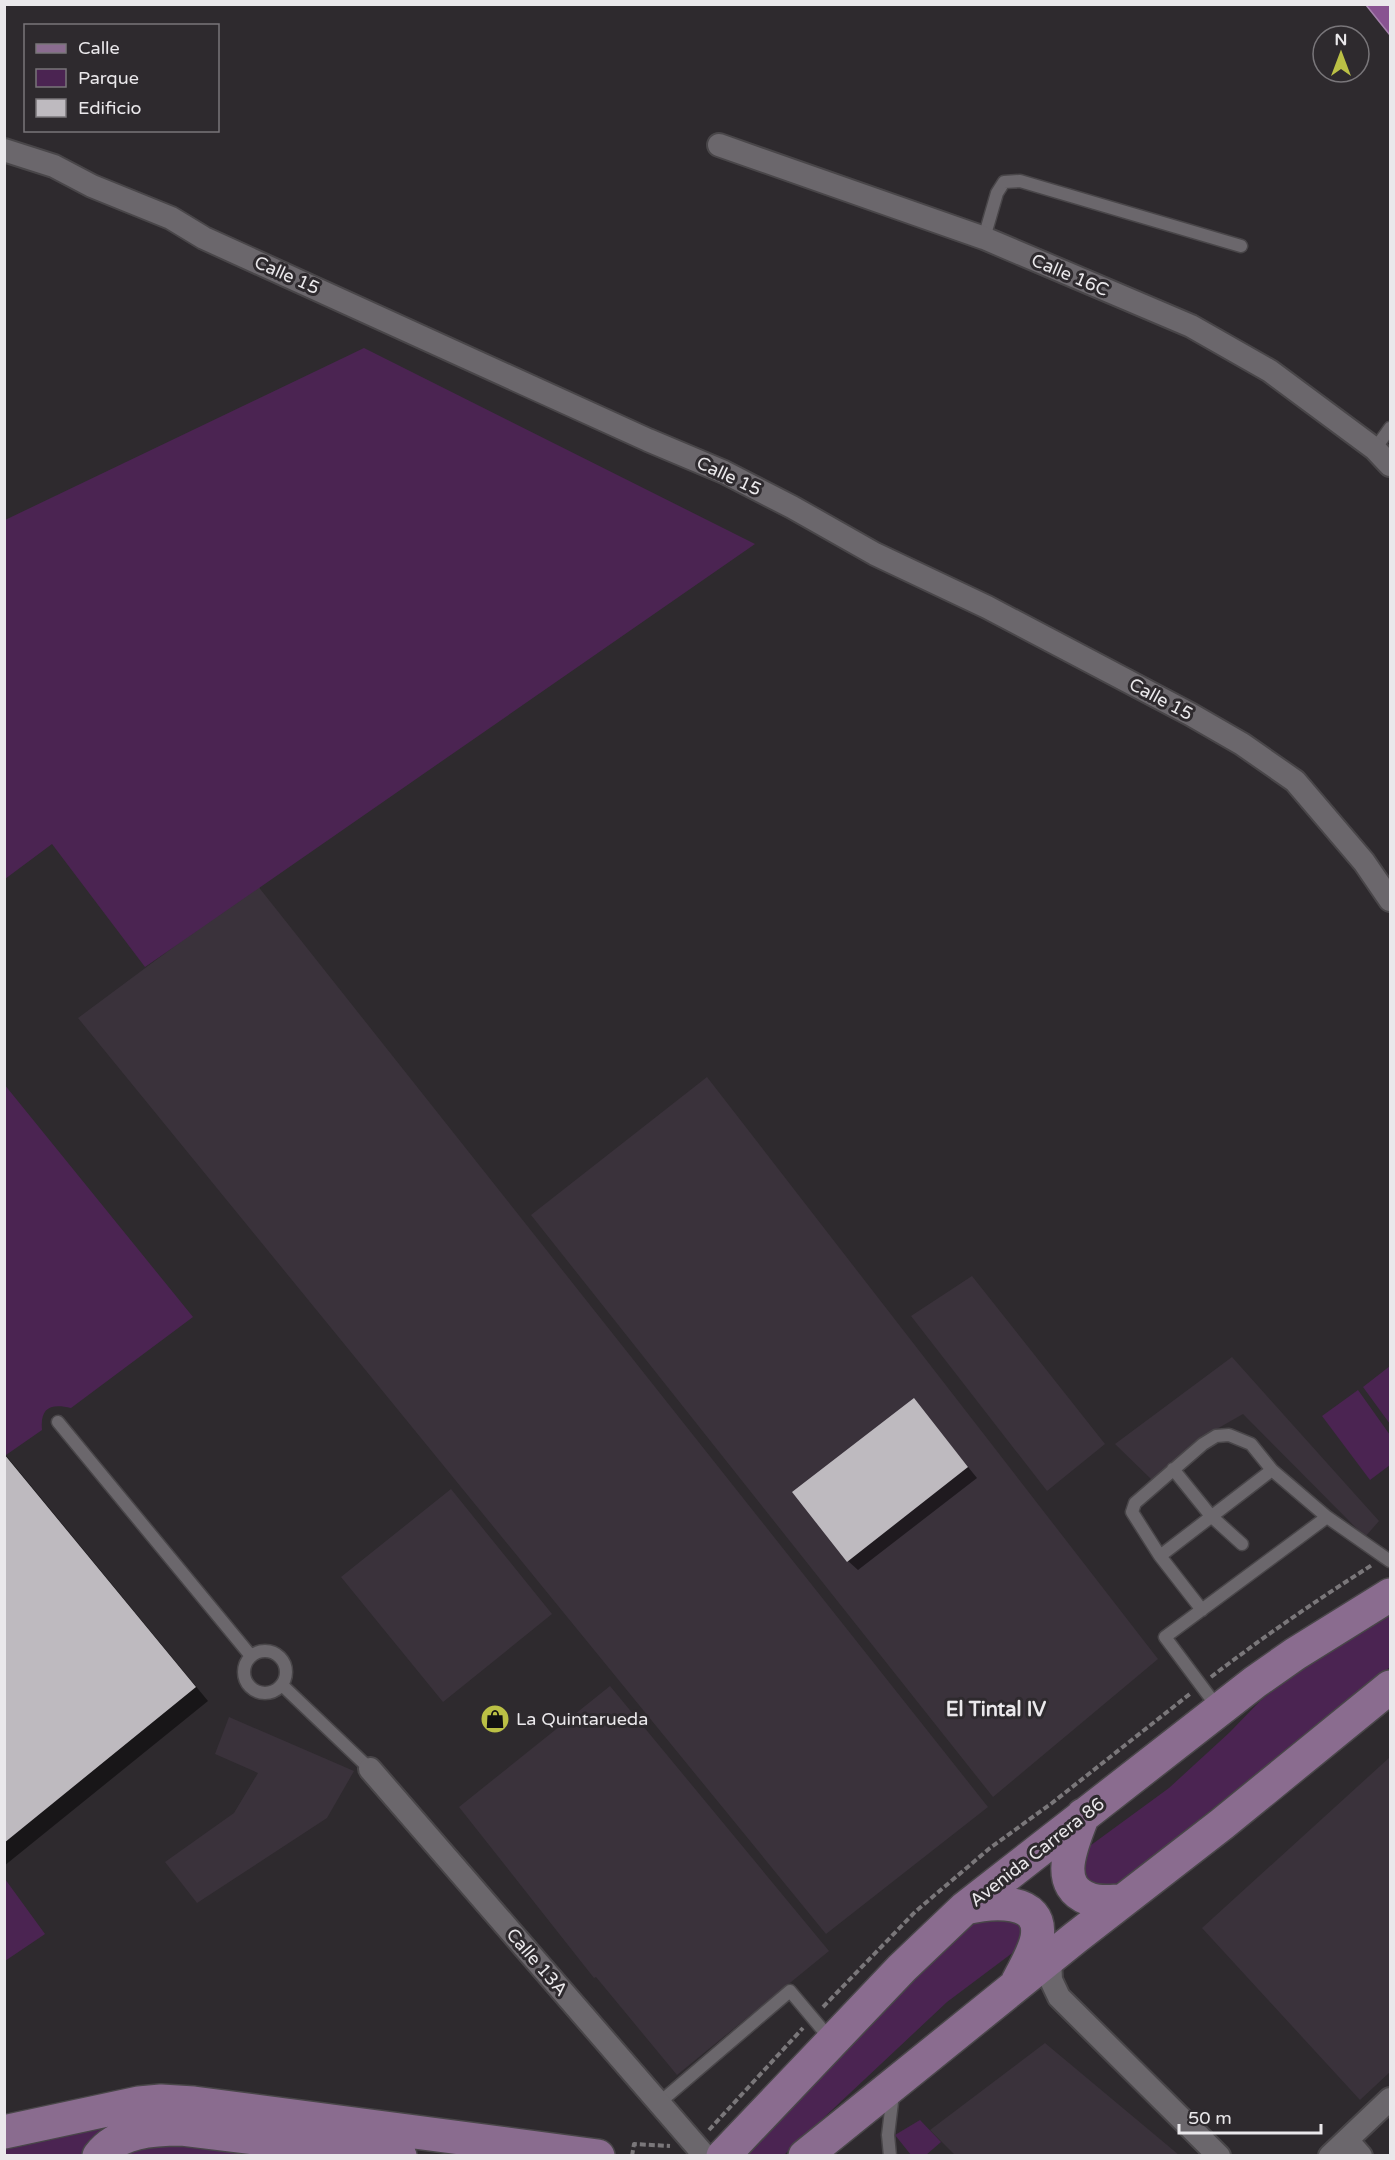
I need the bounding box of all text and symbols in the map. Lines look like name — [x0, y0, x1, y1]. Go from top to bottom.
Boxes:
legend — [24, 24, 219, 132]
north arrow — [1311, 24, 1371, 84]
text: N — [1335, 30, 1347, 50]
text: Calle — [78, 37, 120, 59]
text: Parque — [78, 67, 139, 89]
text: Edificio — [78, 97, 142, 119]
street label: Calle 16C — [1028, 249, 1112, 301]
street label: Calle 15 — [251, 251, 323, 299]
street label: Calle 15 — [693, 451, 765, 501]
street label: Calle 15 — [1125, 673, 1197, 725]
district label: El Tintal IV — [946, 1698, 1046, 1722]
shop icon: La Quintarueda — [479, 1703, 511, 1735]
place label: La Quintarueda — [516, 1708, 648, 1730]
street label: Avenida Carrera 86 — [965, 1793, 1109, 1911]
street label: Calle 13A — [502, 1924, 572, 2000]
scale bar — [1179, 2097, 1322, 2135]
text: 50 m — [1188, 2107, 1232, 2129]

